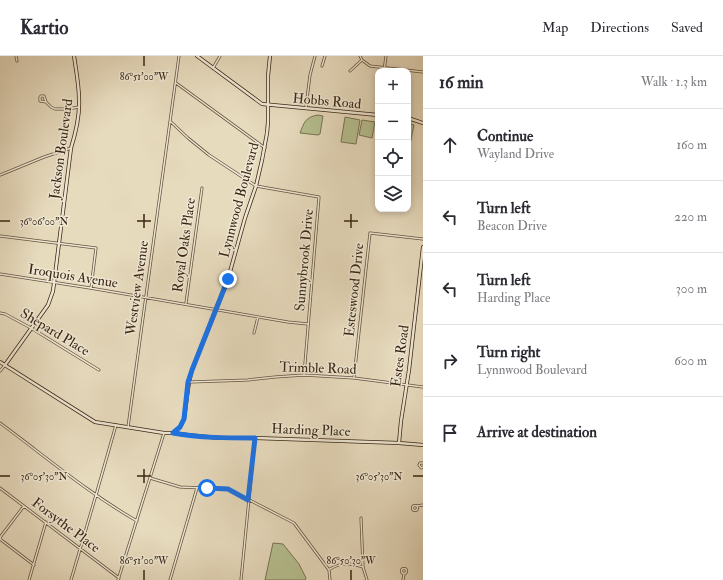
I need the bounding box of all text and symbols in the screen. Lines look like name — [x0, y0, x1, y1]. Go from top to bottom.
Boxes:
text: Kartio — [20, 16, 68, 40]
text: Map — [542, 19, 568, 36]
text: Directions — [590, 19, 649, 36]
text: Saved — [671, 19, 703, 36]
map controls — [375, 68, 411, 212]
button: + — [375, 68, 411, 104]
text: 86°51'00"W — [120, 71, 169, 83]
text: 16 min — [439, 72, 484, 93]
text: Walk · 1.3 km — [641, 74, 707, 90]
street label: Hobbs Road — [292, 90, 362, 112]
street label: Jackson Boulevard — [45, 98, 76, 201]
button: − — [375, 104, 411, 140]
text: Continue — [477, 127, 533, 146]
icon: ahead — [439, 134, 461, 156]
text: 160 m — [676, 137, 707, 153]
street label: Lynnwood Boulevard — [215, 140, 264, 260]
button: locate — [375, 140, 411, 176]
text: Wayland Drive — [477, 146, 554, 162]
button: layers — [375, 176, 411, 212]
street label: Royal Oaks Place — [169, 196, 200, 294]
text: Turn left — [477, 199, 531, 218]
icon: left — [439, 206, 461, 228]
street label: Sunnybrook Drive — [291, 208, 318, 312]
text: 220 m — [674, 209, 707, 225]
text: 36°06'00"N — [20, 216, 68, 228]
text: Beacon Drive — [477, 218, 547, 234]
street label: Westview Avenue — [122, 239, 152, 338]
street label: Esteswood Drive — [341, 242, 367, 338]
street label: Iroquois Avenue — [27, 261, 119, 292]
route end — [219, 270, 237, 288]
text: Turn left — [477, 271, 531, 290]
icon: left — [439, 278, 461, 300]
text: 300 m — [676, 281, 707, 297]
text: Harding Place — [477, 290, 550, 306]
street label: Shepard Place — [17, 305, 93, 360]
street label: Estes Road — [387, 324, 413, 388]
text: Turn right — [477, 343, 540, 362]
icon: right — [439, 350, 461, 372]
text: 600 m — [674, 353, 707, 369]
street label: Trimble Road — [279, 358, 357, 378]
text: Lynnwood Boulevard — [477, 362, 587, 378]
street label: Harding Place — [271, 420, 351, 440]
icon: arrive — [439, 422, 461, 444]
text: Arrive at destination — [477, 423, 597, 442]
text: 36°05'30"N — [21, 471, 67, 483]
text: 36°05'30"N — [356, 471, 402, 483]
route start — [198, 479, 216, 497]
street label: Forsythe Place — [28, 494, 104, 557]
text: 86°51'00"W — [120, 555, 169, 567]
text: 86°50'30"W — [327, 555, 376, 567]

